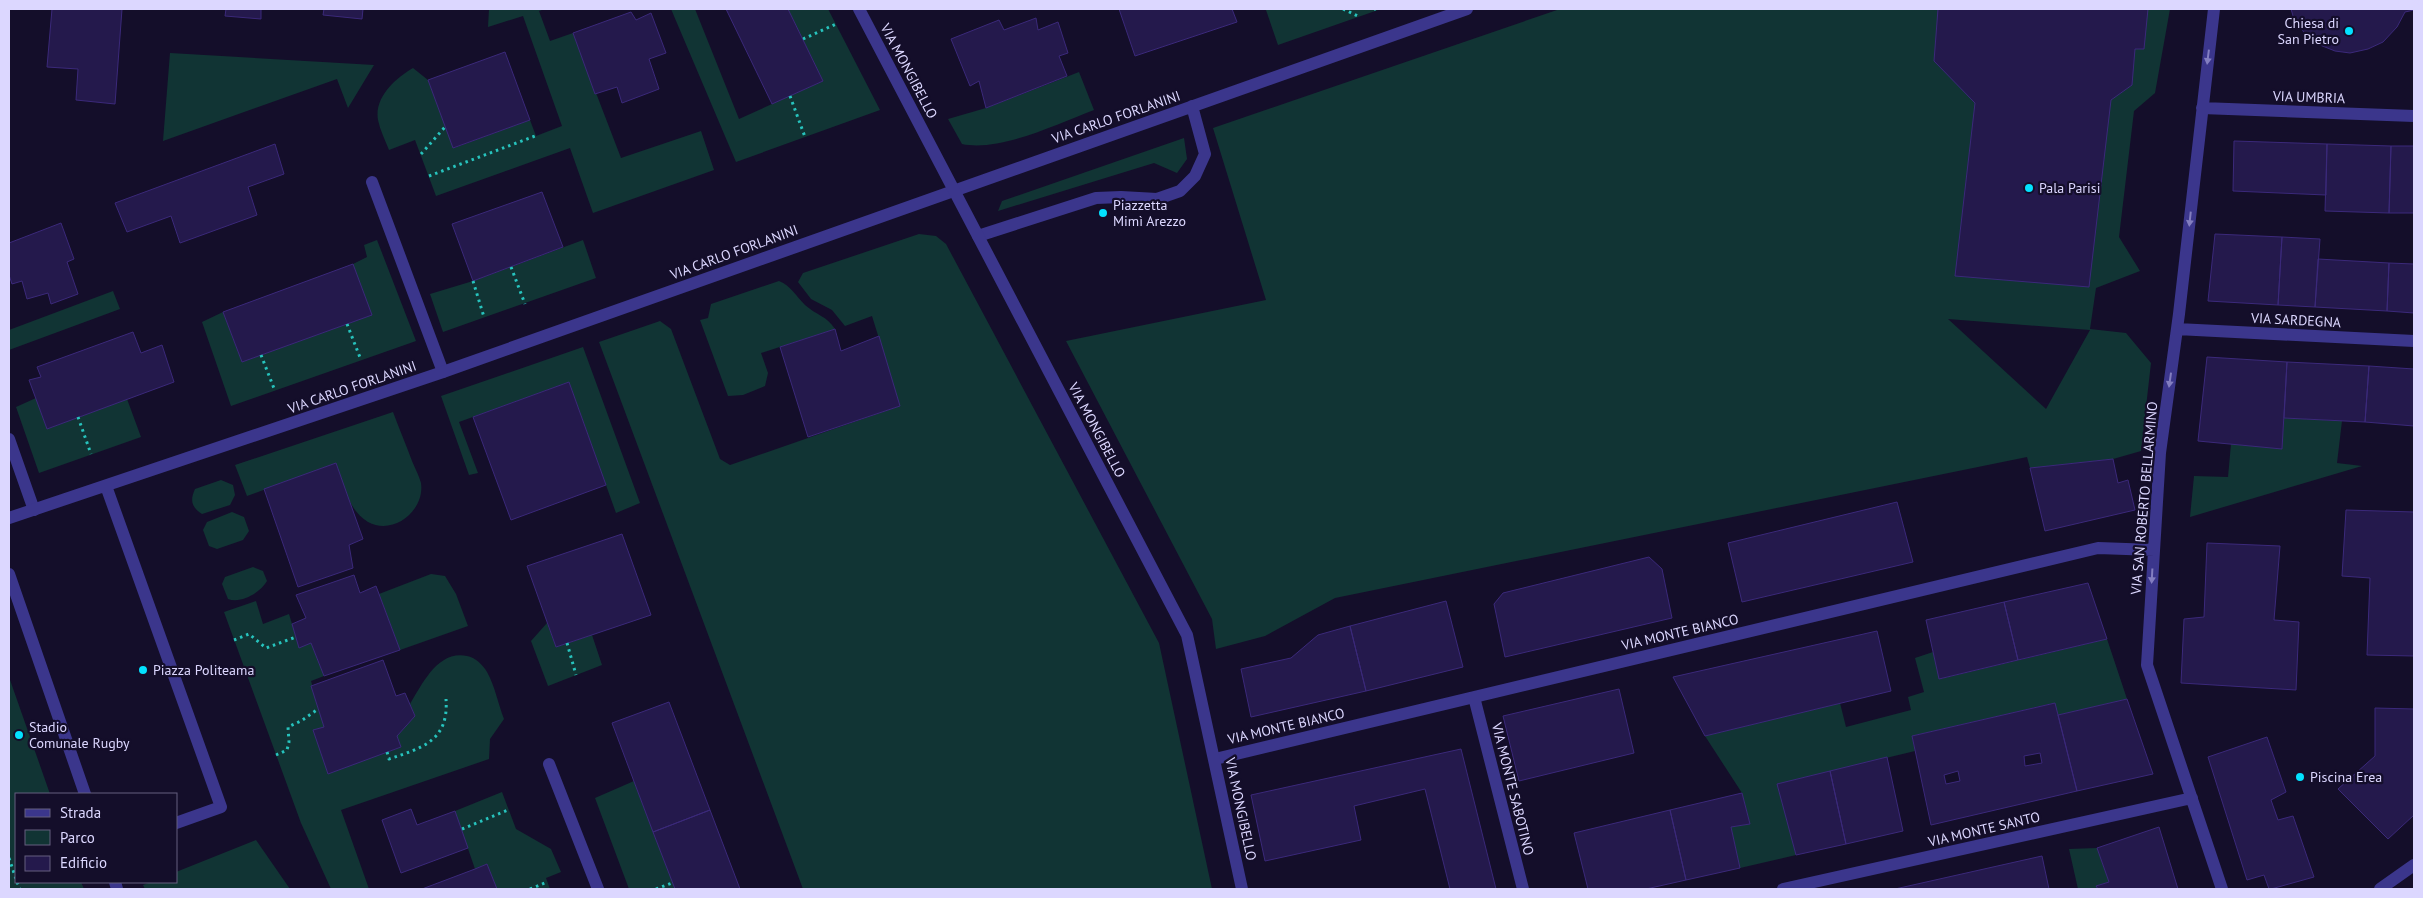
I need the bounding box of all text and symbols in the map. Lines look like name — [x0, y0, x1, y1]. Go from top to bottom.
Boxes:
place label: Chiesa di San Pietro — [2278, 14, 2339, 48]
street label: VIA MONGIBELLO — [876, 20, 942, 122]
marker: Chiesa di San Pietro — [2343, 25, 2355, 37]
one-way arrow — [2204, 49, 2212, 65]
street label: VIA CARLO FORLANINI — [1048, 87, 1183, 148]
street label: VIA UMBRIA — [2272, 87, 2346, 107]
place label: Pala Parisi — [2039, 179, 2101, 197]
marker: Pala Parisi — [2023, 182, 2035, 194]
place label: Piazzetta Mimì Arezzo — [1113, 196, 1186, 230]
marker: Piazzetta Mimì Arezzo — [1097, 207, 1109, 219]
one-way arrow — [2186, 211, 2194, 227]
street label: VIA CARLO FORLANINI — [667, 220, 800, 284]
street label: VIA SARDEGNA — [2249, 309, 2342, 331]
street label: VIA CARLO FORLANINI — [284, 357, 419, 418]
one-way arrow — [2166, 372, 2174, 388]
street label: VIA MONGIBELLO — [1064, 379, 1130, 481]
street label: VIA SAN ROBERTO BELLARMINO — [2126, 401, 2161, 596]
one-way arrow — [2147, 569, 2155, 585]
street label: VIA MONTE BIANCO — [1619, 610, 1740, 654]
place label: Piazza Politeama — [153, 661, 254, 679]
marker: Piazza Politeama — [137, 664, 149, 676]
street label: VIA MONTE BIANCO — [1225, 704, 1346, 748]
place label: Stadio Comunale Rugby — [29, 718, 130, 752]
street label: VIA MONTE SABOTINO — [1488, 720, 1538, 857]
marker: Stadio Comunale Rugby — [13, 729, 25, 741]
street label: VIA MONGIBELLO — [1221, 755, 1261, 862]
place label: Piscina Erea — [2310, 768, 2382, 786]
marker: Piscina Erea — [2294, 771, 2306, 783]
legend — [15, 793, 178, 883]
text: Strada — [60, 803, 101, 822]
street label: VIA MONTE SANTO — [1925, 807, 2042, 851]
text: Parco — [60, 828, 95, 847]
text: Edificio — [60, 853, 107, 872]

